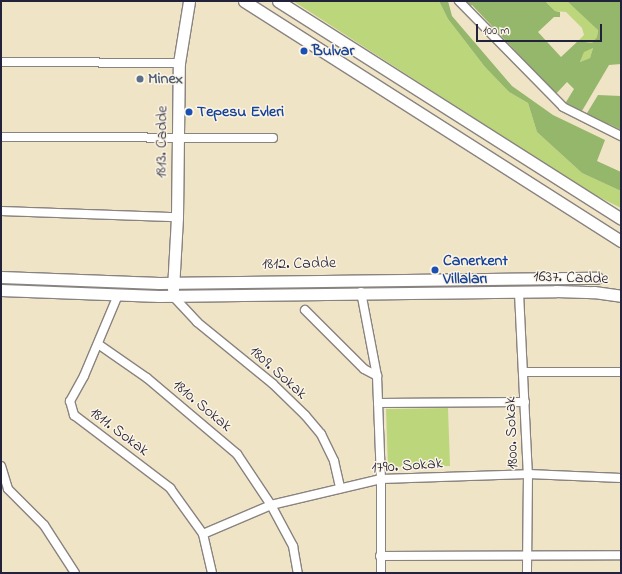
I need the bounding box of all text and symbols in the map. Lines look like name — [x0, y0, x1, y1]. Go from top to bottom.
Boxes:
scale bar — [478, 16, 604, 42]
text: 100 m — [483, 22, 510, 40]
place label: Bulvar — [312, 41, 354, 61]
marker: Bulvar — [299, 46, 309, 56]
place label: Minex — [148, 69, 183, 89]
marker: Minex — [135, 74, 145, 84]
place label: Tepesu Evleri — [197, 102, 284, 122]
street label: 1813. Cadde — [152, 106, 172, 178]
marker: Tepesu Evleri — [184, 107, 194, 117]
place label: Canerkent Villaları — [443, 251, 508, 289]
street label: 1812. Cadde — [262, 254, 336, 274]
marker: Canerkent Villaları — [430, 265, 440, 275]
street label: 1637. Cadde — [533, 267, 609, 289]
street label: 1809. Sokak — [245, 342, 311, 404]
street label: 1810. Sokak — [169, 376, 235, 436]
street label: 1800. Sokak — [501, 396, 523, 470]
street label: 1811. Sokak — [86, 403, 152, 461]
street label: 1790. Sokak — [371, 454, 443, 478]

